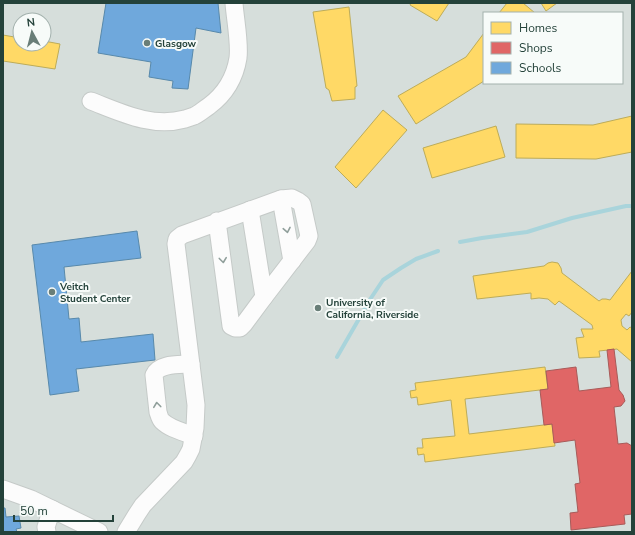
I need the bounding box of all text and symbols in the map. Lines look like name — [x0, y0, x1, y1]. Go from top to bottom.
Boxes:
north arrow — [12, 12, 52, 52]
legend — [483, 12, 623, 84]
text: N — [26, 15, 36, 31]
text: Homes — [519, 20, 557, 36]
place label: Glasgow — [155, 37, 197, 51]
marker: Glasgow — [142, 38, 152, 48]
text: Shops — [519, 40, 553, 56]
text: Schools — [519, 60, 562, 76]
one-way arrow — [282, 227, 291, 233]
one-way arrow — [218, 257, 227, 263]
place label: Veitch Student Center — [59, 280, 131, 306]
marker: Veitch Student Center — [47, 287, 57, 297]
place label: University of California, Riverside — [326, 296, 419, 322]
marker: University of California, Riverside — [313, 303, 323, 313]
one-way arrow — [153, 402, 162, 408]
scale bar — [14, 497, 113, 523]
text: 50 m — [20, 503, 48, 519]

